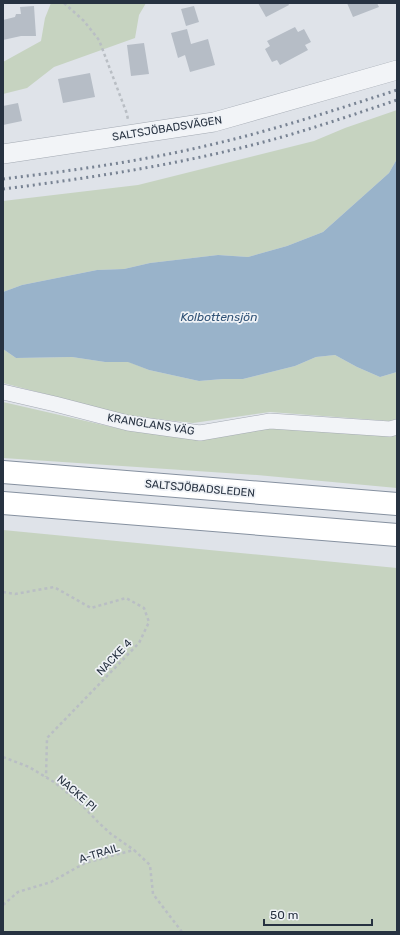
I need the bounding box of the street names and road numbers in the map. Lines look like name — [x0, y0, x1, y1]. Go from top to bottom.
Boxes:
street label: SALTSJÖBADSVÄGEN — [111, 113, 223, 144]
street label: KRANGLANS VÄG — [106, 411, 195, 438]
street label: SALTSJÖBADSLEDEN — [144, 477, 256, 500]
street label: NACKE 4 — [94, 637, 135, 678]
street label: NACKE PI — [54, 773, 99, 814]
street label: A-TRAIL — [77, 841, 121, 866]

